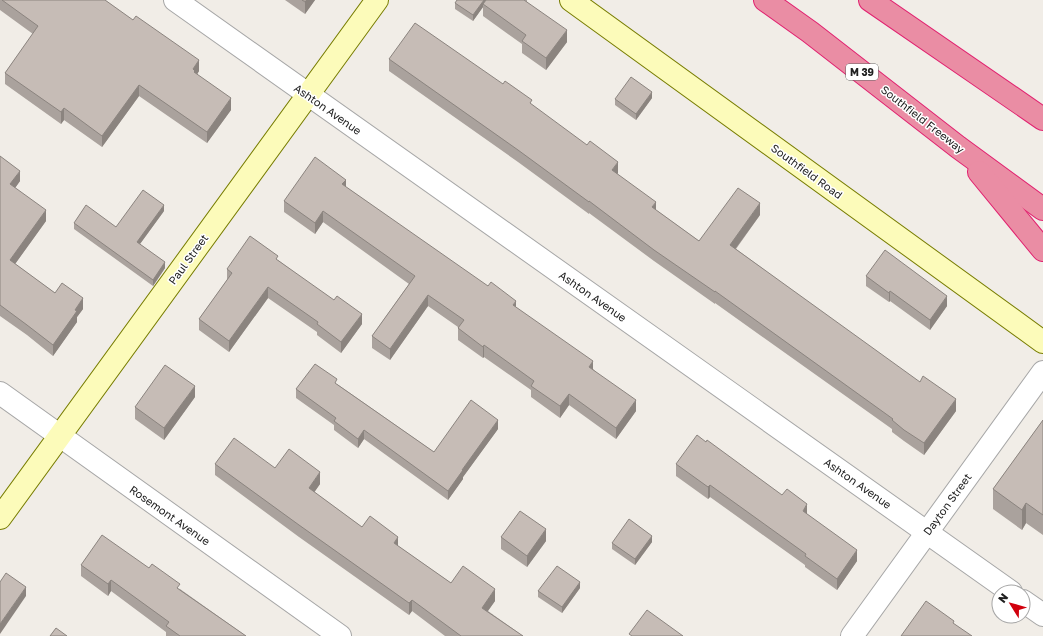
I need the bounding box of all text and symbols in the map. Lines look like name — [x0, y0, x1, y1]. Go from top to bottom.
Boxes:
road number: M 39 — [846, 64, 878, 80]
street label: Ashton Avenue — [292, 81, 364, 137]
street label: Southfield Freeway — [879, 82, 967, 156]
street label: Southfield Road — [769, 141, 845, 201]
street label: Paul Street — [165, 231, 211, 287]
street label: Ashton Avenue — [557, 268, 629, 324]
street label: Ashton Avenue — [822, 455, 894, 511]
street label: Dayton Street — [920, 471, 974, 537]
street label: Rosemont Avenue — [127, 482, 213, 548]
north arrow — [991, 584, 1031, 624]
text: N — [995, 590, 1010, 605]

